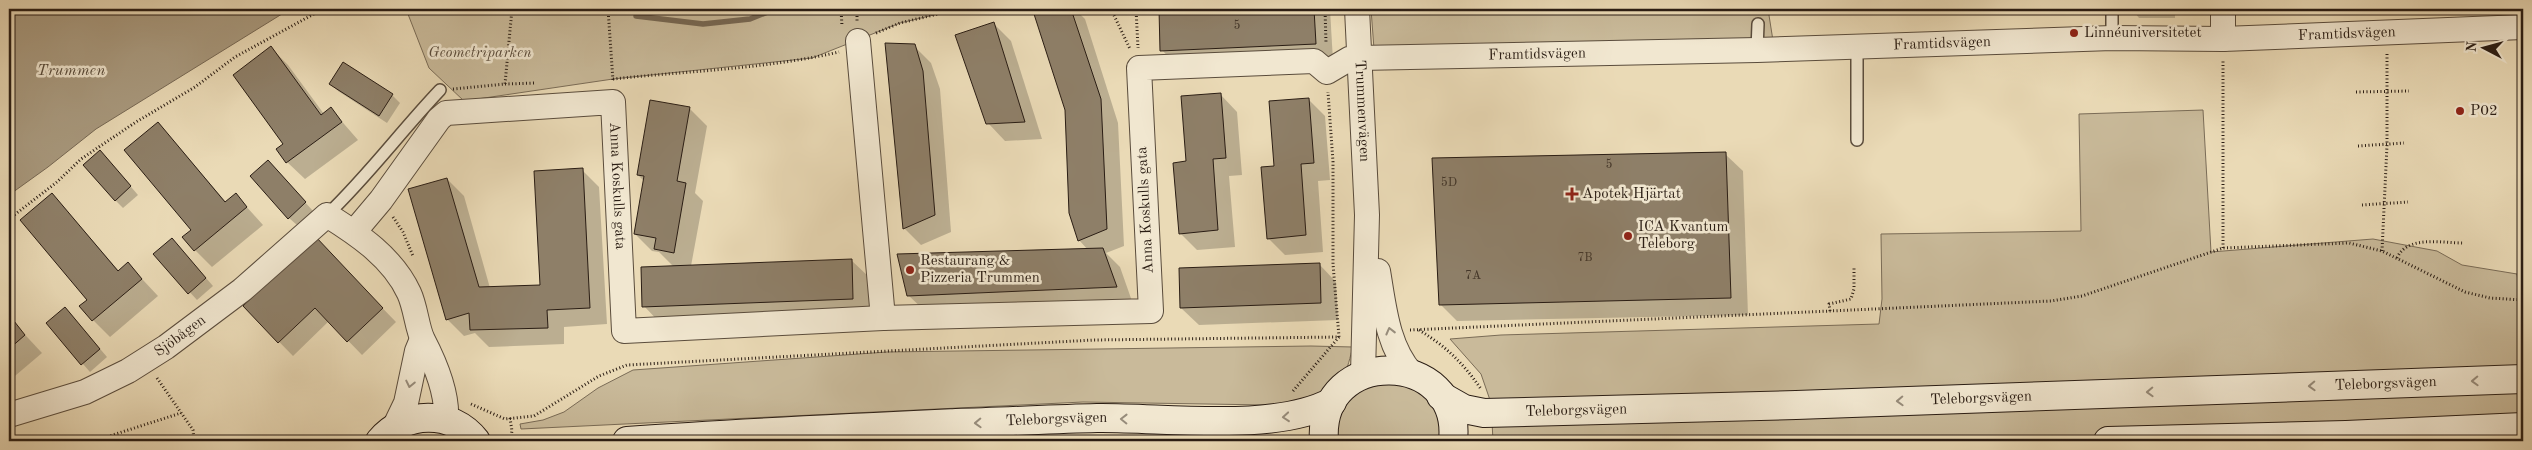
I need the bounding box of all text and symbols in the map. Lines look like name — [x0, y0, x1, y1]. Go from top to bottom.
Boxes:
house number: 5 — [1234, 19, 1241, 32]
north arrow — [2460, 22, 2510, 72]
street label: Framtidsvägen — [2298, 25, 2396, 43]
place label: Linnéuniversitetet — [2084, 26, 2202, 41]
marker: Linnéuniversitetet — [2068, 27, 2080, 39]
street label: Framtidsvägen — [1893, 35, 1991, 53]
text: N — [2465, 40, 2480, 53]
park label: Geometriparken — [428, 46, 532, 61]
street label: Framtidsvägen — [1488, 46, 1586, 63]
street label: Trummenvägen — [1352, 59, 1372, 162]
water label: Trummen — [37, 63, 105, 79]
place label: P02 — [2470, 104, 2498, 119]
marker: P02 — [2454, 105, 2466, 117]
street label: Anna Koskulls gata — [606, 122, 628, 250]
street label: Anna Koskulls gata — [1135, 145, 1157, 274]
house number: 5 — [1606, 158, 1613, 171]
house number: 5D — [1441, 176, 1457, 189]
place label: Apotek Hjärtat — [1582, 187, 1681, 202]
marker: Apotek Hjärtat — [1566, 188, 1578, 200]
place label: ICA Kvantum Teleborg — [1638, 220, 1728, 252]
marker: ICA Kvantum Teleborg — [1622, 230, 1634, 242]
house number: 7B — [1577, 252, 1593, 264]
place label: Restaurang & Pizzeria Trummen — [920, 254, 1040, 286]
marker: Restaurang & Pizzeria Trummen — [904, 264, 916, 276]
house number: 7A — [1465, 270, 1481, 282]
street label: Sjöbågen — [152, 312, 209, 360]
one-way arrow — [1386, 328, 1396, 336]
street label: Teleborgsvägen — [2334, 375, 2437, 393]
one-way arrow — [2470, 375, 2478, 386]
one-way arrow — [405, 379, 416, 388]
one-way arrow — [2308, 381, 2316, 392]
one-way arrow — [2145, 387, 2153, 397]
street label: Teleborgsvägen — [1930, 389, 2032, 408]
one-way arrow — [1896, 396, 1904, 406]
street label: Teleborgsvägen — [1525, 402, 1627, 419]
street label: Teleborgsvägen — [1005, 410, 1107, 429]
one-way arrow — [1282, 411, 1290, 422]
one-way arrow — [1120, 413, 1128, 424]
one-way arrow — [974, 417, 982, 428]

